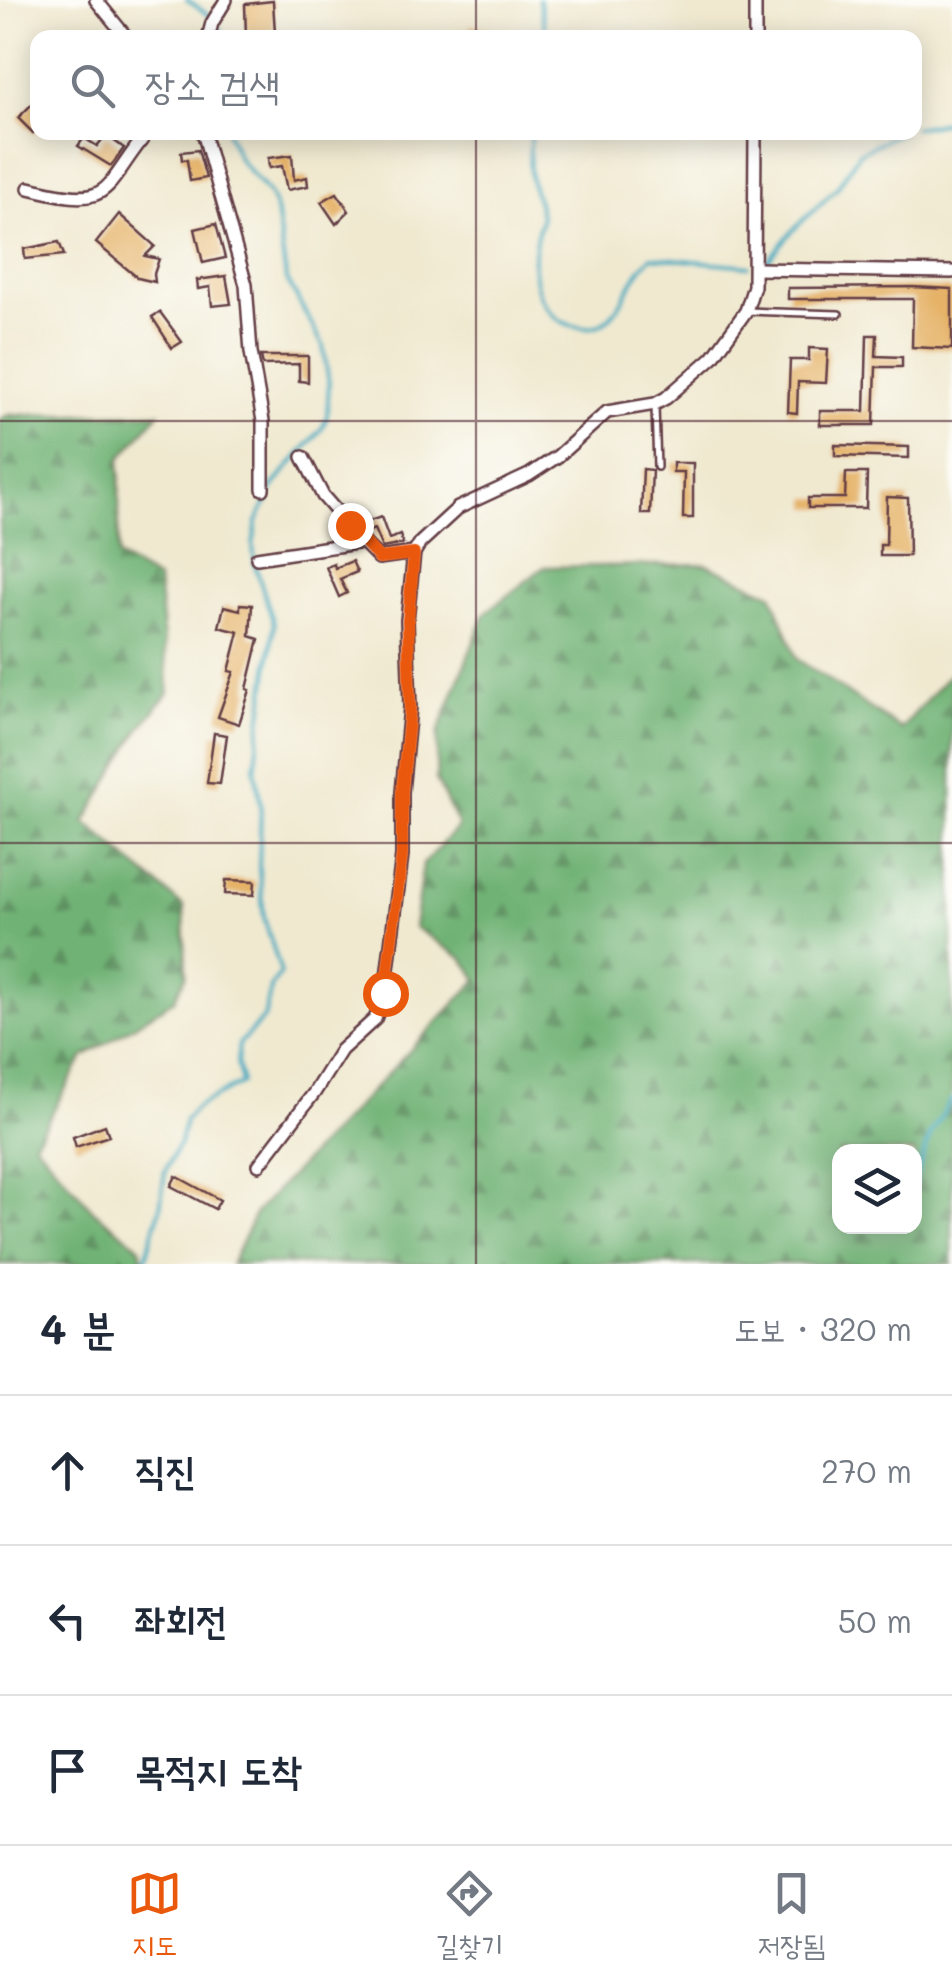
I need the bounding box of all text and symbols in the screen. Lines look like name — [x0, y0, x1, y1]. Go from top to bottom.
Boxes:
search box — [30, 30, 922, 140]
icon: search — [65, 58, 120, 113]
text: 장소 검색 — [145, 59, 279, 109]
route end — [328, 503, 374, 549]
route start — [363, 971, 409, 1017]
map controls — [832, 1144, 922, 1234]
button: layers — [832, 1144, 922, 1234]
text: 4 분 — [40, 1300, 116, 1355]
text: 도보 · 320 m — [734, 1307, 912, 1349]
icon: ahead — [40, 1443, 95, 1498]
text: 직진 — [135, 1444, 196, 1494]
text: 270 m — [821, 1449, 912, 1491]
icon: left — [40, 1593, 95, 1648]
text: 좌회전 — [135, 1594, 227, 1644]
text: 50 m — [838, 1599, 912, 1641]
icon: arrive — [40, 1743, 95, 1798]
text: 목적지 도착 — [135, 1744, 302, 1794]
tab: 지도 — [127, 1866, 182, 1965]
tab: 길찾기 — [436, 1866, 504, 1965]
tab: 저장됨 — [757, 1866, 825, 1965]

